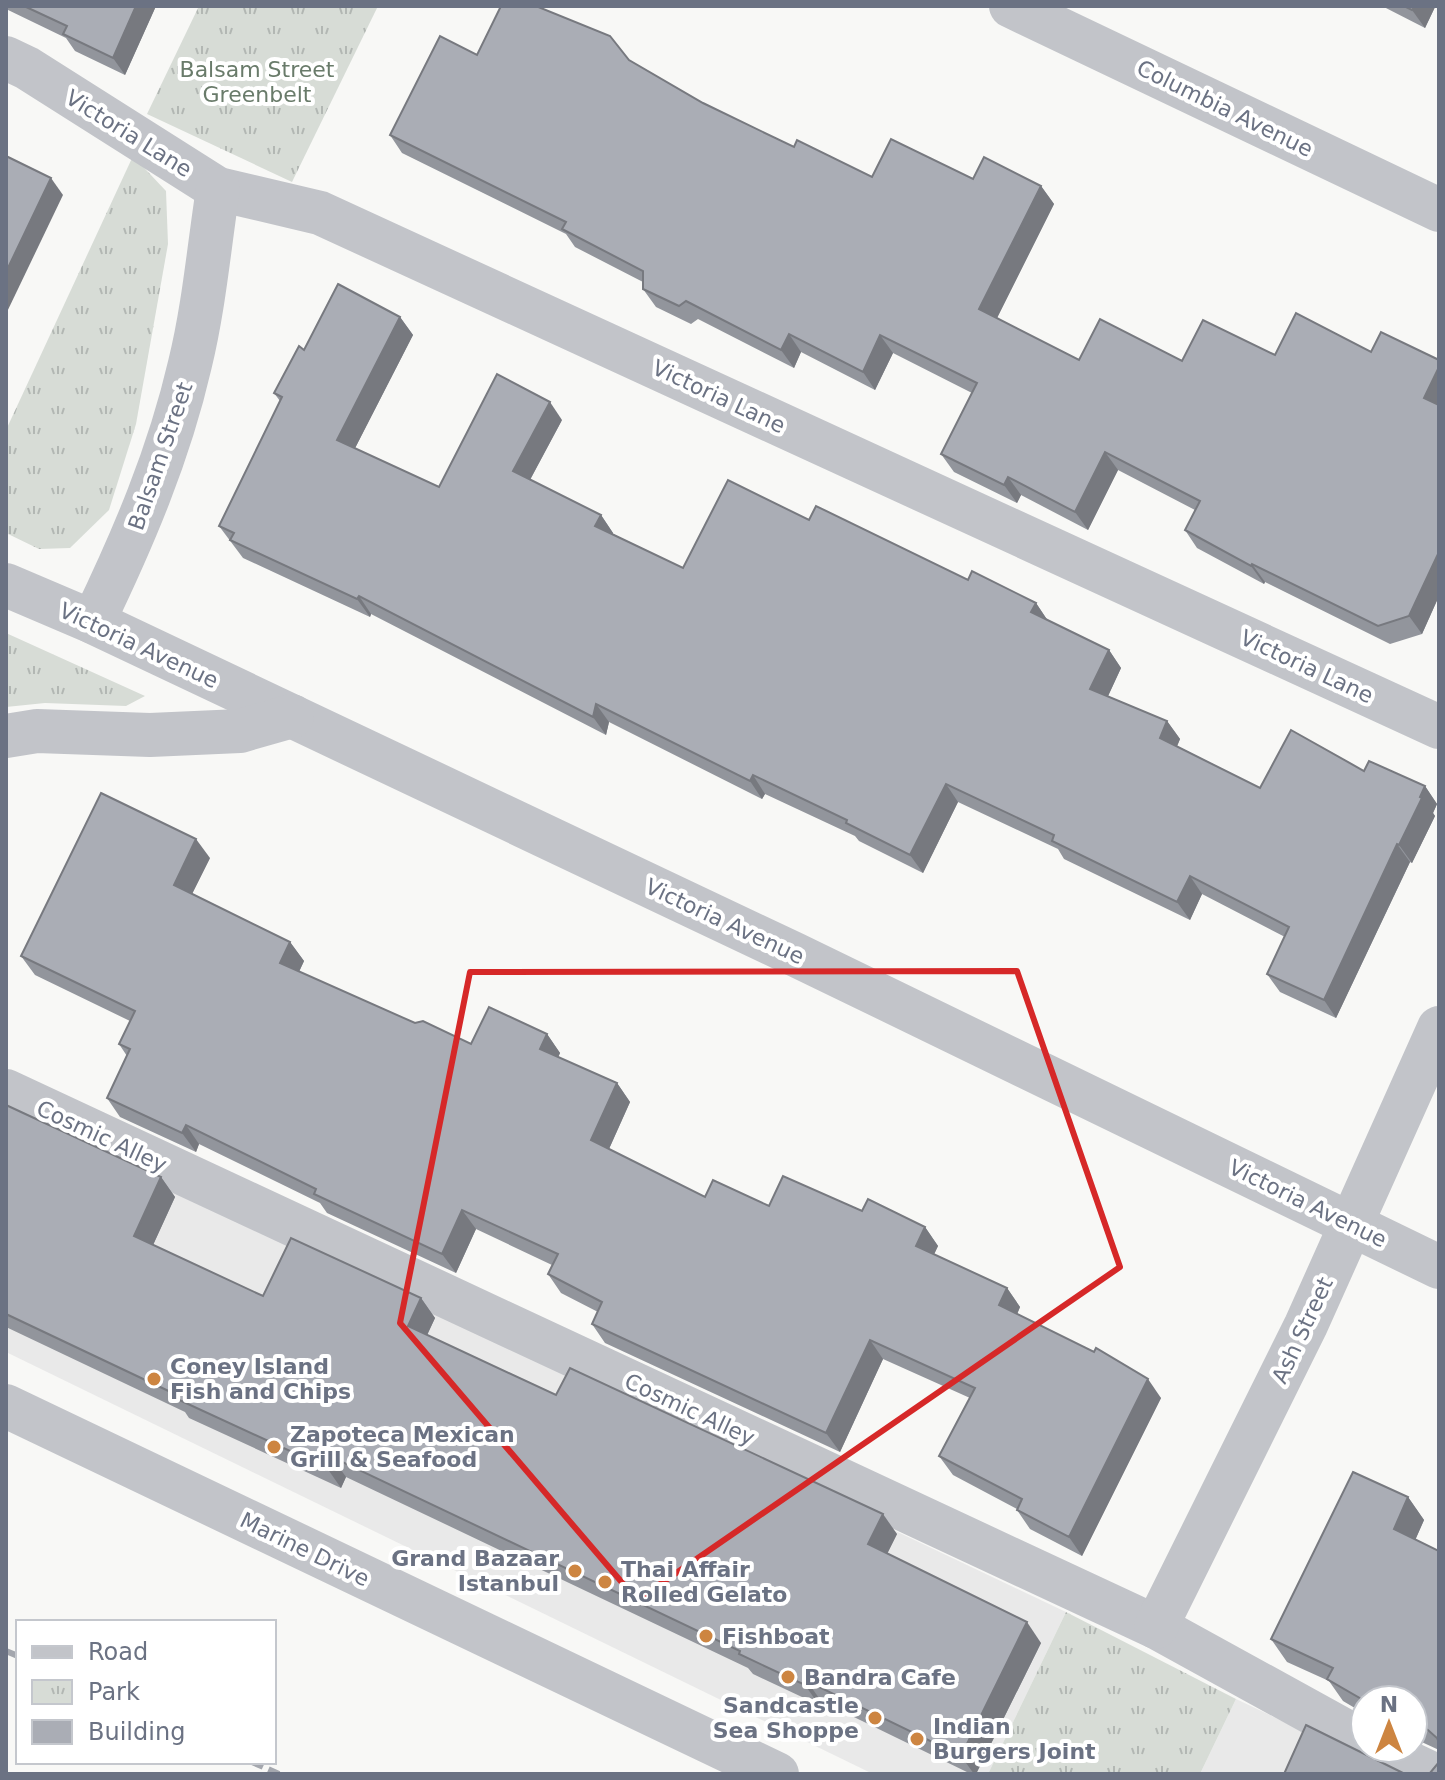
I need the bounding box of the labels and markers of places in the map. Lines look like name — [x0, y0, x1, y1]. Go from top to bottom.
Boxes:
place label: Coney Island Fish and Chips — [170, 1354, 351, 1404]
marker: Coney Island Fish and Chips — [145, 1370, 163, 1388]
place label: Zapoteca Mexican Grill & Seafood — [290, 1422, 515, 1472]
marker: Zapoteca Mexican Grill & Seafood — [265, 1438, 283, 1456]
place label: Grand Bazaar Istanbul — [391, 1546, 559, 1596]
place label: Thai Affair Rolled Gelato — [621, 1557, 787, 1607]
marker: Grand Bazaar Istanbul — [566, 1562, 584, 1580]
marker: Thai Affair Rolled Gelato — [596, 1573, 614, 1591]
place label: Fishboat — [722, 1624, 830, 1649]
marker: Fishboat — [697, 1627, 715, 1645]
place label: Bandra Cafe — [804, 1665, 956, 1690]
marker: Bandra Cafe — [779, 1668, 797, 1686]
place label: Sandcastle Sea Shoppe — [713, 1693, 859, 1743]
marker: Sandcastle Sea Shoppe — [866, 1709, 884, 1727]
place label: Indian Burgers Joint — [933, 1714, 1096, 1764]
marker: Indian Burgers Joint — [908, 1730, 926, 1748]

